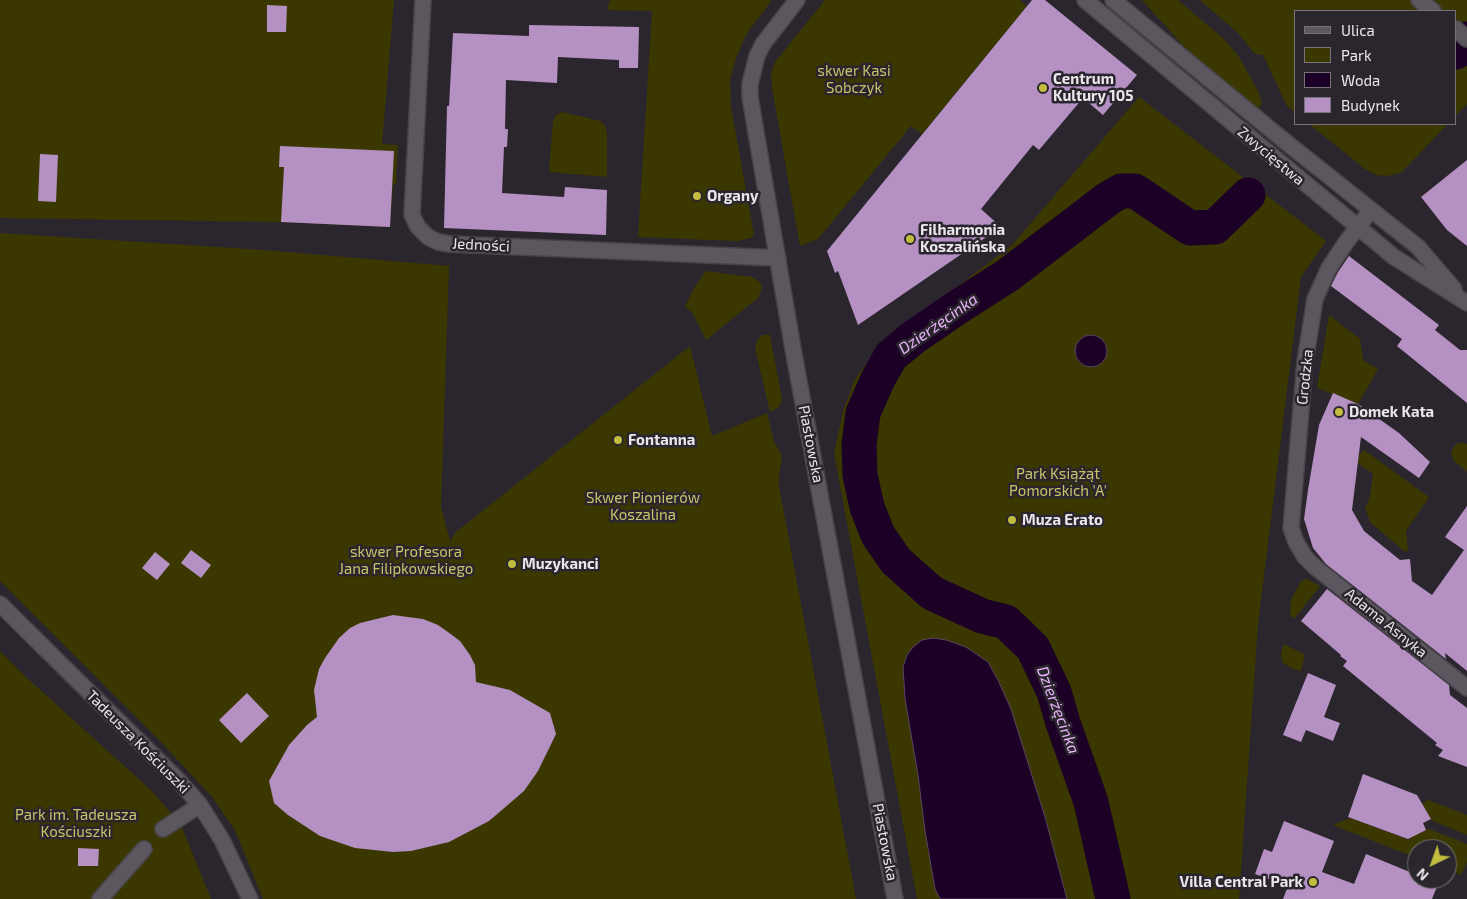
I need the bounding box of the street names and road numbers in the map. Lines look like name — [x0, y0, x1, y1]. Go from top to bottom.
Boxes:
street label: Zwycięstwa — [1234, 123, 1308, 189]
street label: Jedności — [452, 235, 510, 255]
street label: Grodzka — [1293, 348, 1317, 406]
street label: Piastowska — [795, 404, 827, 484]
street label: Adama Asnyka — [1341, 584, 1431, 662]
street label: Tadeusza Kościuszki — [83, 687, 193, 797]
street label: Piastowska — [869, 802, 901, 882]

